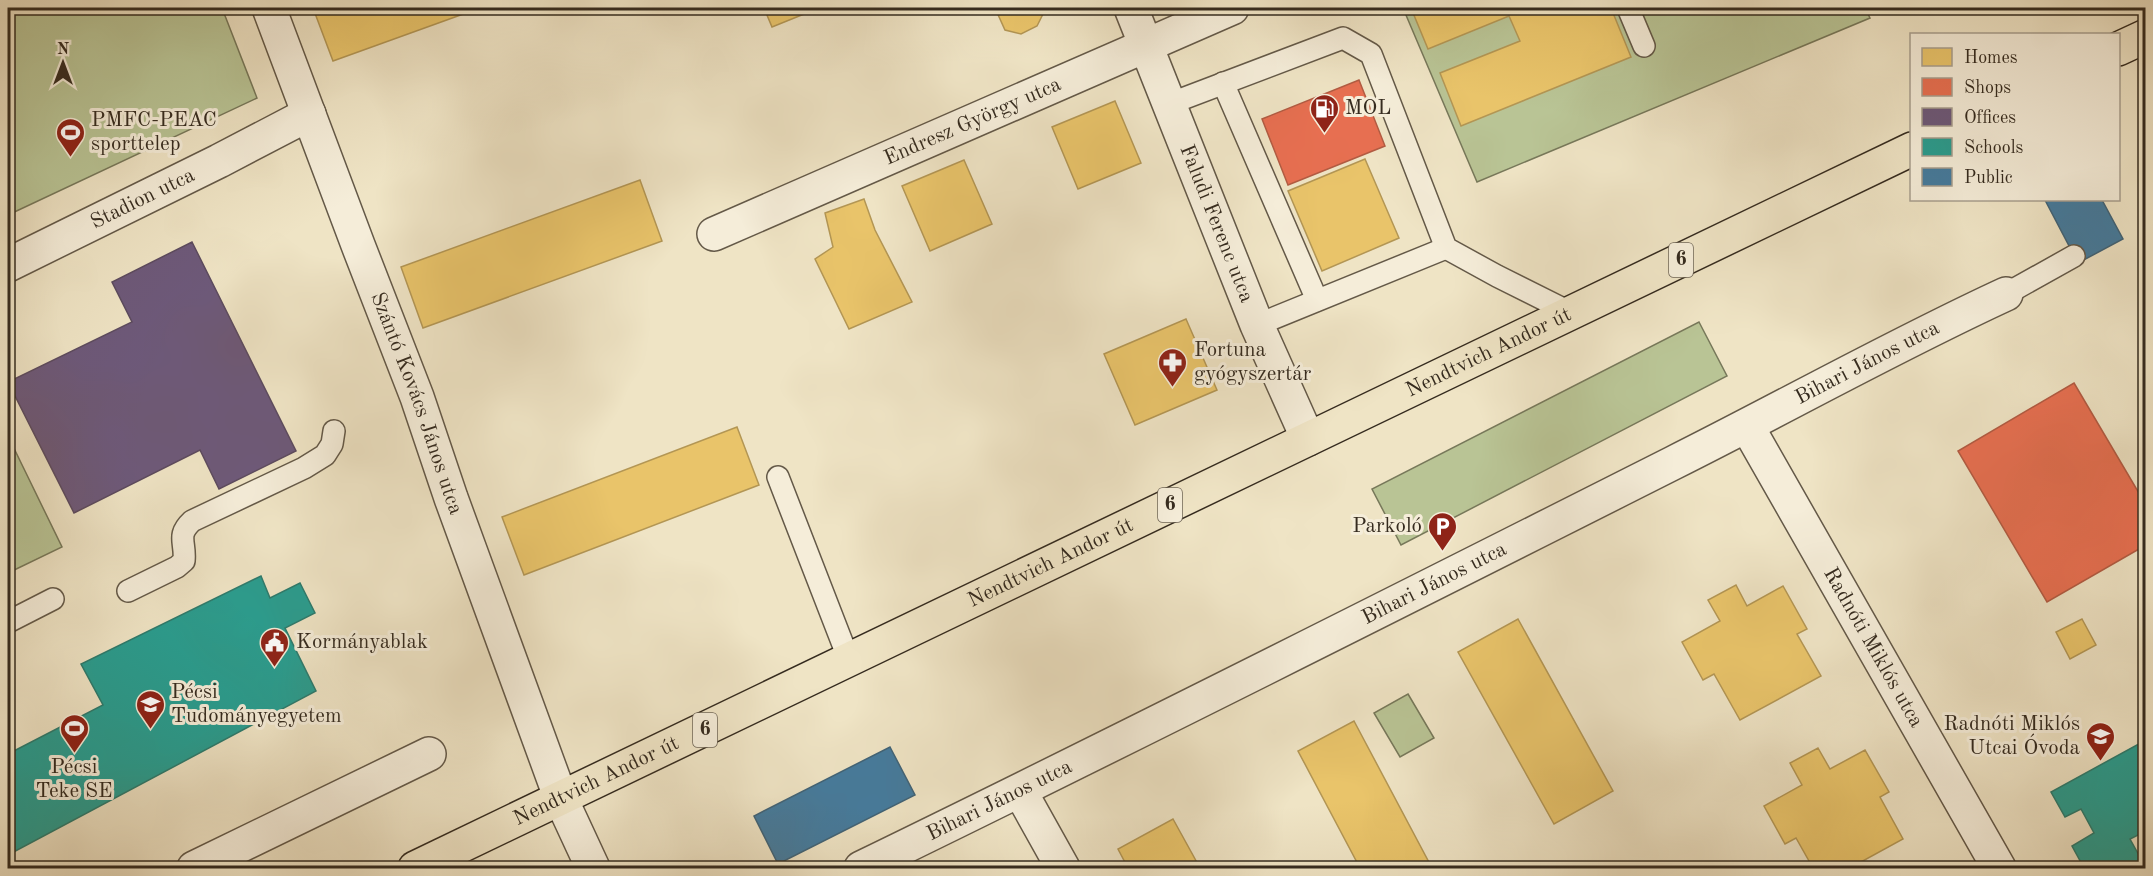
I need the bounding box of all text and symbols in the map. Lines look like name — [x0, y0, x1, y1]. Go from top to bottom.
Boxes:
north arrow — [33, 33, 93, 93]
legend — [1910, 33, 2120, 201]
text: N — [57, 42, 70, 58]
text: Homes — [1964, 49, 2018, 67]
street label: Endresz György utca — [881, 73, 1064, 169]
text: Shops — [1964, 79, 2011, 97]
fuel station icon: MOL — [1308, 92, 1340, 134]
place label: MOL — [1345, 98, 1391, 119]
text: Offices — [1964, 109, 2016, 127]
place label: PMFC-PEAC sporttelep — [91, 110, 217, 155]
sports icon: PMFC-PEAC sporttelep — [54, 116, 86, 158]
text: Schools — [1964, 139, 2024, 157]
street label: Faludi Ferenc utca — [1176, 142, 1257, 305]
street label: Stadion utca — [87, 164, 198, 233]
text: Public — [1964, 169, 2013, 187]
road number: 6 — [1669, 243, 1693, 277]
street label: Szántó Kovács János utca — [367, 289, 467, 517]
street label: Nendtvich Andor út — [1403, 304, 1575, 401]
street label: Bihari János utca — [1792, 317, 1943, 408]
place label: Fortuna gyógyszertár — [1194, 340, 1312, 385]
pharmacy icon: Fortuna gyógyszertár — [1157, 346, 1189, 388]
road number: 6 — [1158, 488, 1182, 522]
parking icon: Parkoló — [1427, 510, 1459, 552]
street label: Nendtvich Andor út — [965, 514, 1136, 611]
place label: Parkoló — [1352, 516, 1422, 537]
street label: Bihari János utca — [1359, 538, 1510, 628]
street label: Radnóti Miklós utca — [1819, 564, 1927, 731]
public building icon: Kormányablak — [259, 626, 291, 668]
place label: Kormányablak — [296, 632, 428, 653]
place label: Pécsi Tudományegyetem — [171, 682, 342, 727]
school or university icon: Pécsi Tudományegyetem — [134, 688, 166, 730]
sports icon: Pécsi Teke SE — [58, 712, 90, 754]
road number: 6 — [693, 713, 717, 747]
place label: Radnóti Miklós Utcai Óvoda — [1944, 714, 2080, 759]
school or university icon: Radnóti Miklós Utcai Óvoda — [2085, 720, 2117, 762]
street label: Nendtvich Andor út — [510, 732, 682, 830]
street label: Bihari János utca — [923, 756, 1075, 845]
place label: Pécsi Teke SE — [35, 757, 113, 802]

